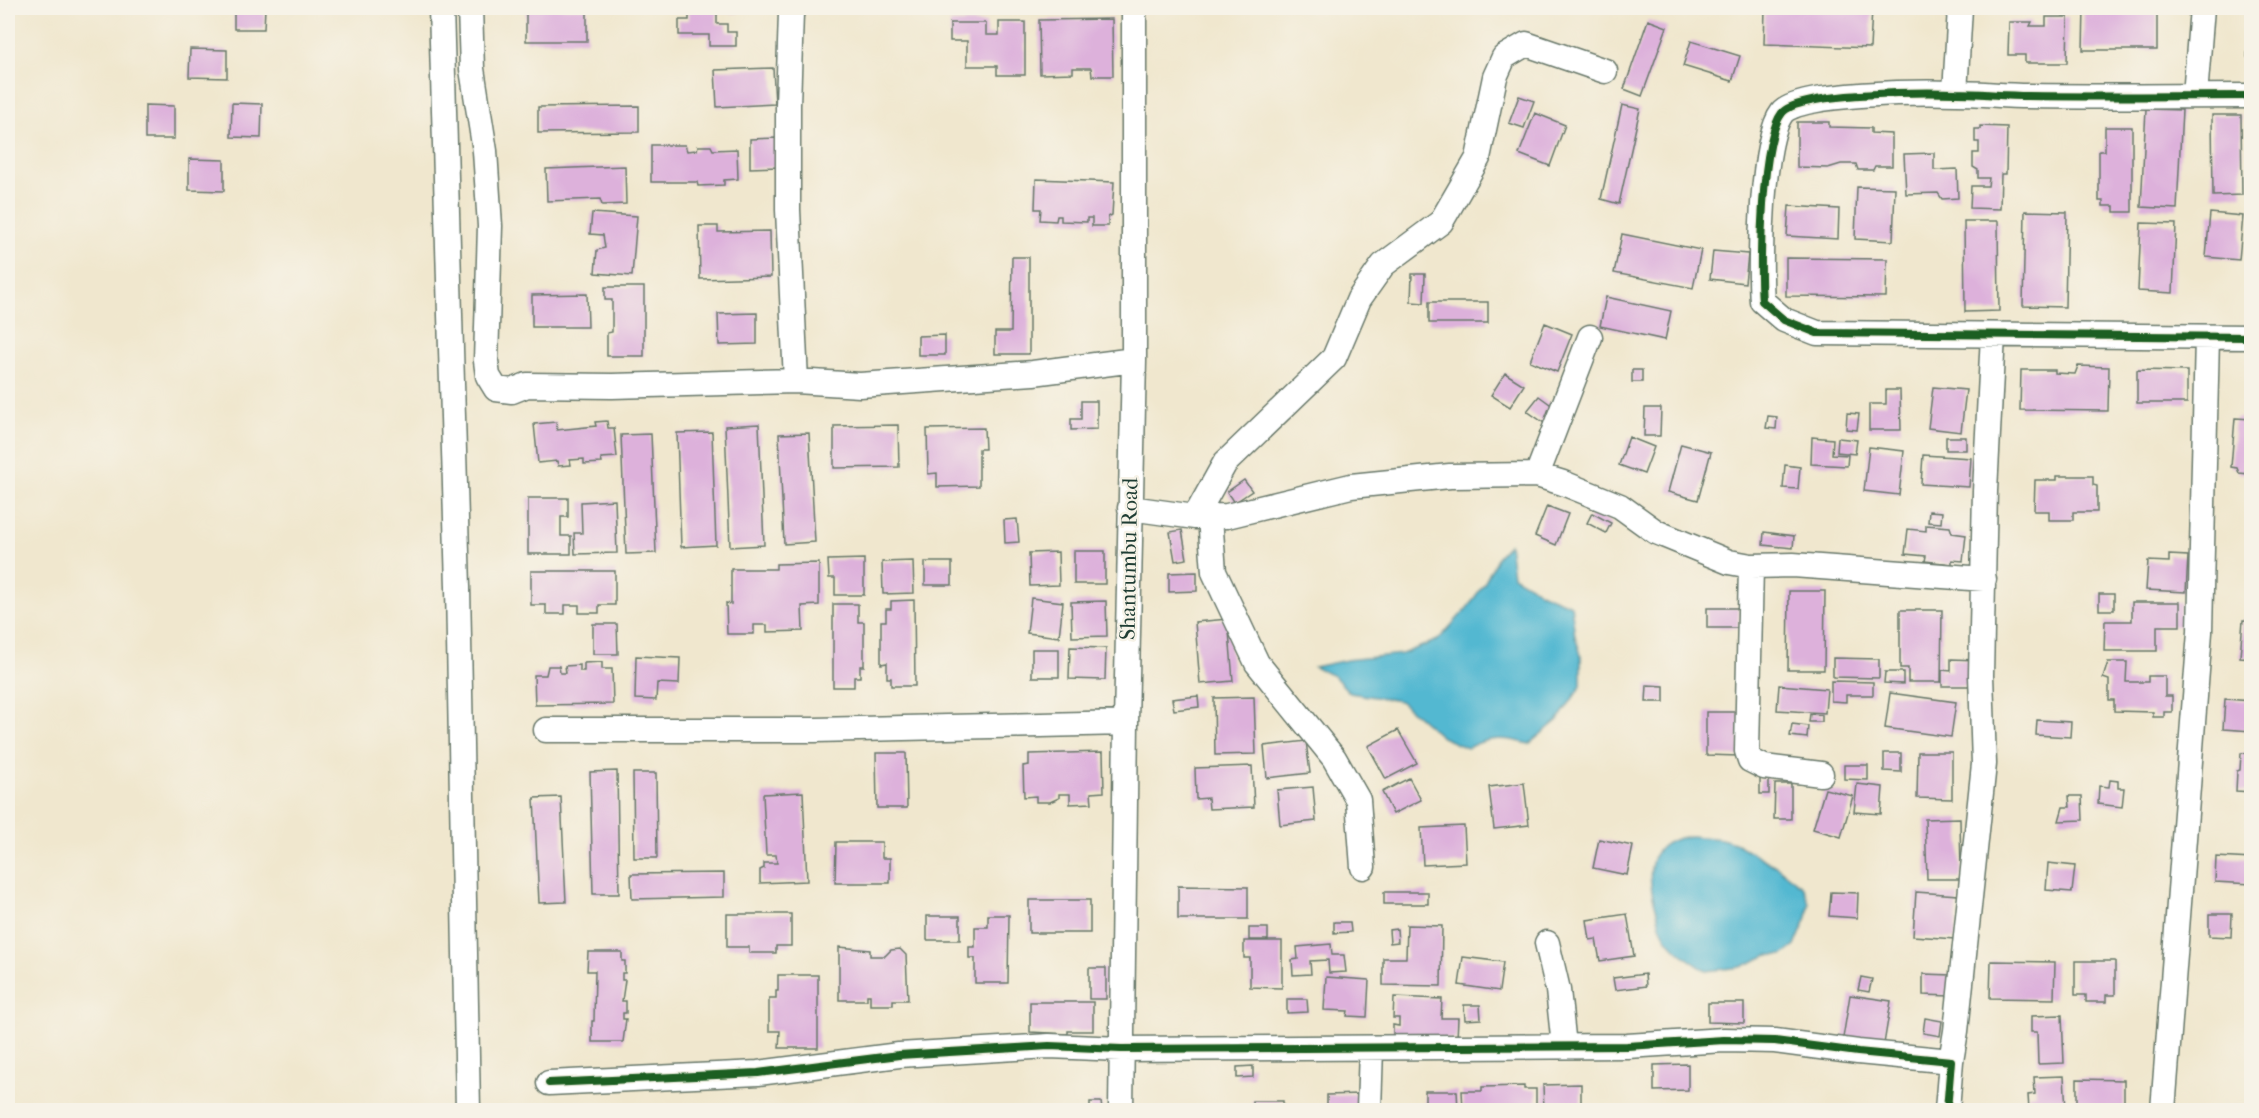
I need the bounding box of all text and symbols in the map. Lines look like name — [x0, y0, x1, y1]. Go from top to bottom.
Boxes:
street label: Shantumbu Road — [1115, 477, 1143, 640]

